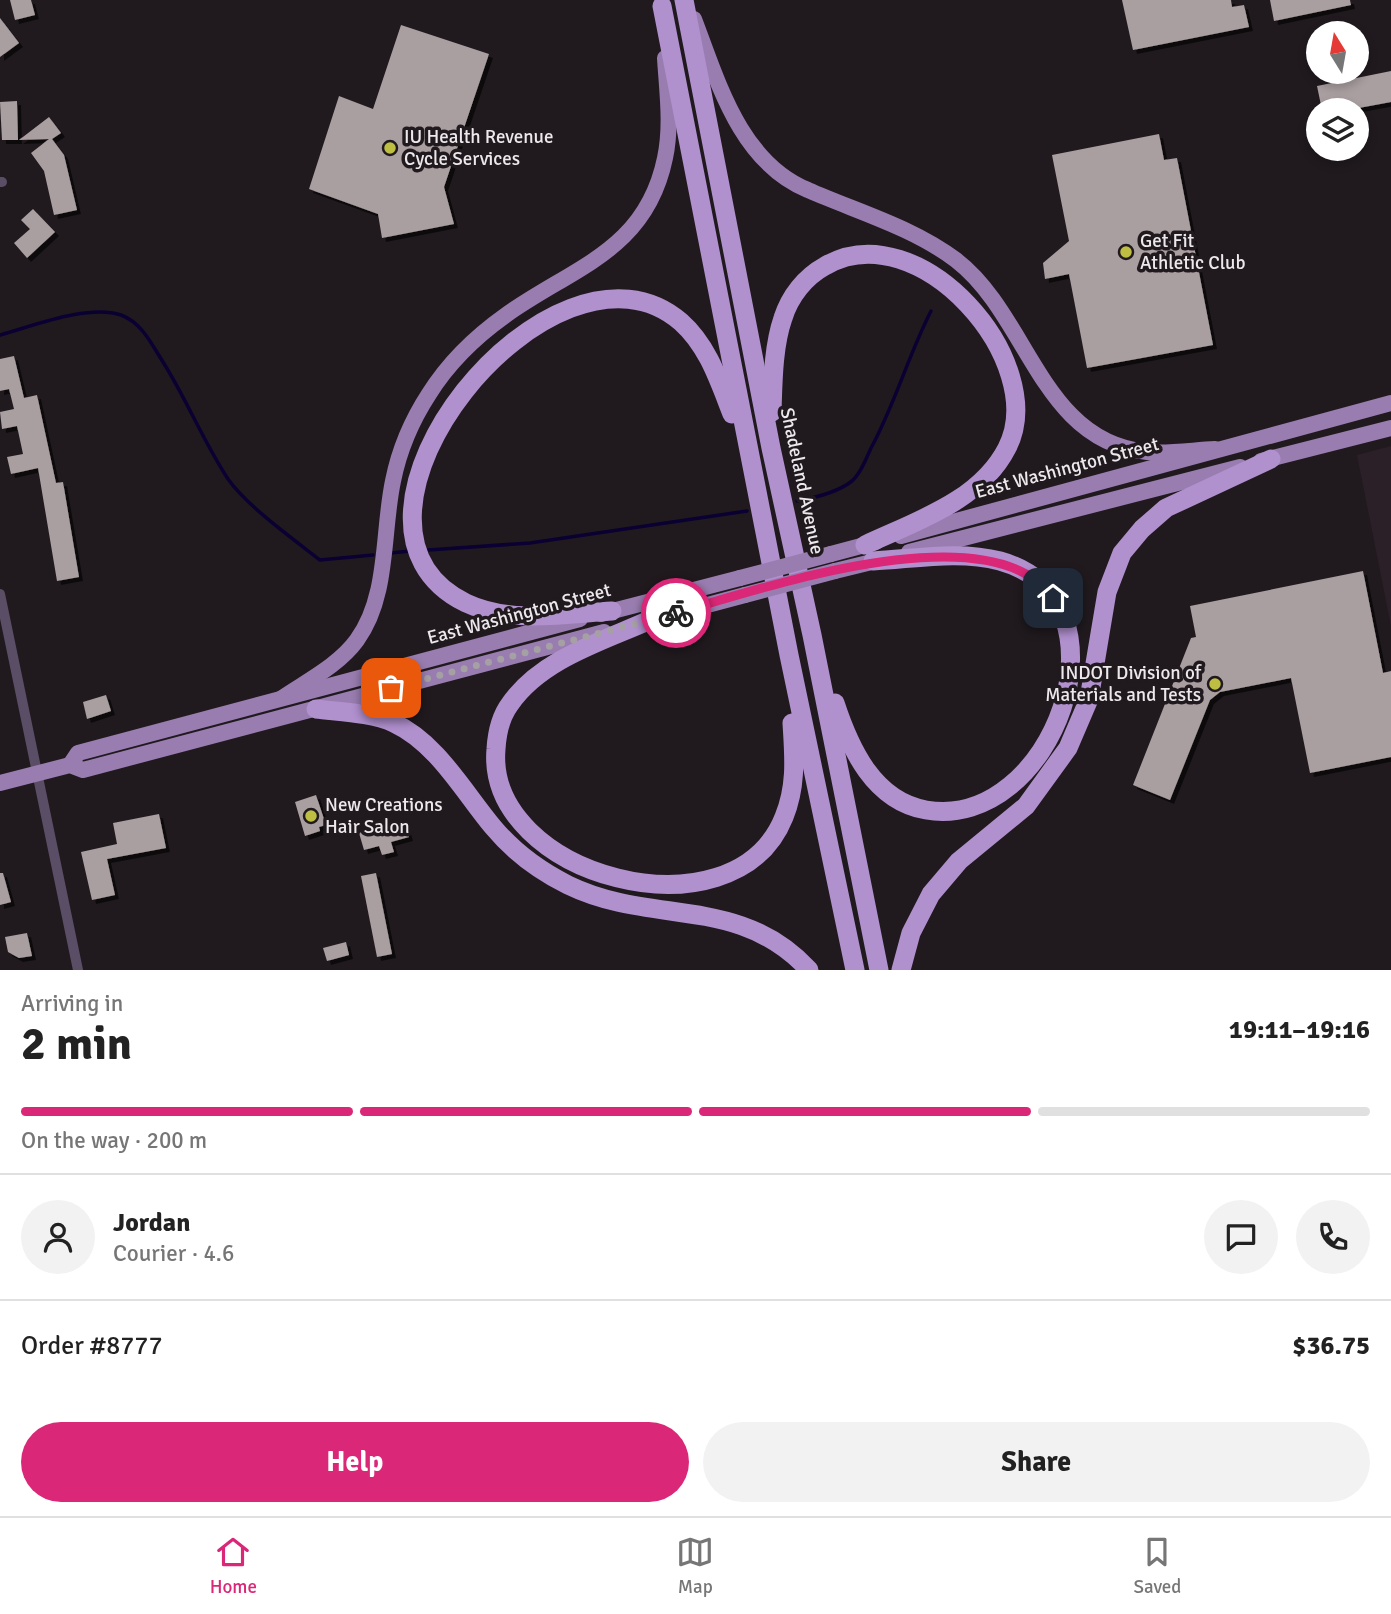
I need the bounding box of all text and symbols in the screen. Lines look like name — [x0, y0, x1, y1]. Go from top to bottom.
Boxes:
north arrow — [1306, 21, 1368, 84]
map controls — [1306, 21, 1369, 161]
button: layers — [1306, 98, 1369, 161]
place label: IU Health Revenue Cycle Services — [404, 125, 553, 171]
marker: IU Health Revenue Cycle Services — [382, 140, 398, 156]
place label: Get Fit Athletic Club — [1140, 229, 1246, 275]
marker: Get Fit Athletic Club — [1118, 244, 1134, 260]
street label: Shadeland Avenue — [775, 405, 829, 557]
street label: East Washington Street — [973, 432, 1162, 504]
pin — [1023, 568, 1083, 628]
street label: East Washington Street — [425, 578, 614, 650]
courier — [641, 578, 711, 648]
icon: home — [1034, 579, 1072, 617]
icon: bike — [657, 594, 695, 632]
pin — [361, 658, 421, 718]
place label: INDOT Division of Materials and Tests — [1045, 661, 1203, 707]
icon: bag — [372, 669, 410, 707]
marker: INDOT Division of Materials and Tests — [1207, 676, 1223, 692]
place label: New Creations Hair Salon — [325, 793, 443, 839]
marker: New Creations Hair Salon — [303, 808, 319, 824]
text: Arriving in — [21, 989, 123, 1018]
text: 19:11–19:16 — [1229, 1014, 1370, 1046]
text: 2 min — [21, 1016, 132, 1072]
text: On the way · 200 m — [21, 1126, 207, 1155]
button: person — [21, 1200, 95, 1274]
button: chat — [1204, 1200, 1278, 1274]
button: phone — [1296, 1200, 1370, 1274]
text: Jordan — [113, 1207, 190, 1239]
text: Courier · 4.6 — [113, 1239, 234, 1268]
text: Order #8777 — [21, 1330, 162, 1362]
text: $36.75 — [1292, 1330, 1370, 1362]
button: Help — [21, 1422, 689, 1502]
button: Share — [703, 1422, 1370, 1502]
tab: Home — [210, 1533, 257, 1599]
tab: Map — [676, 1533, 714, 1599]
tab: Saved — [1133, 1533, 1181, 1599]

